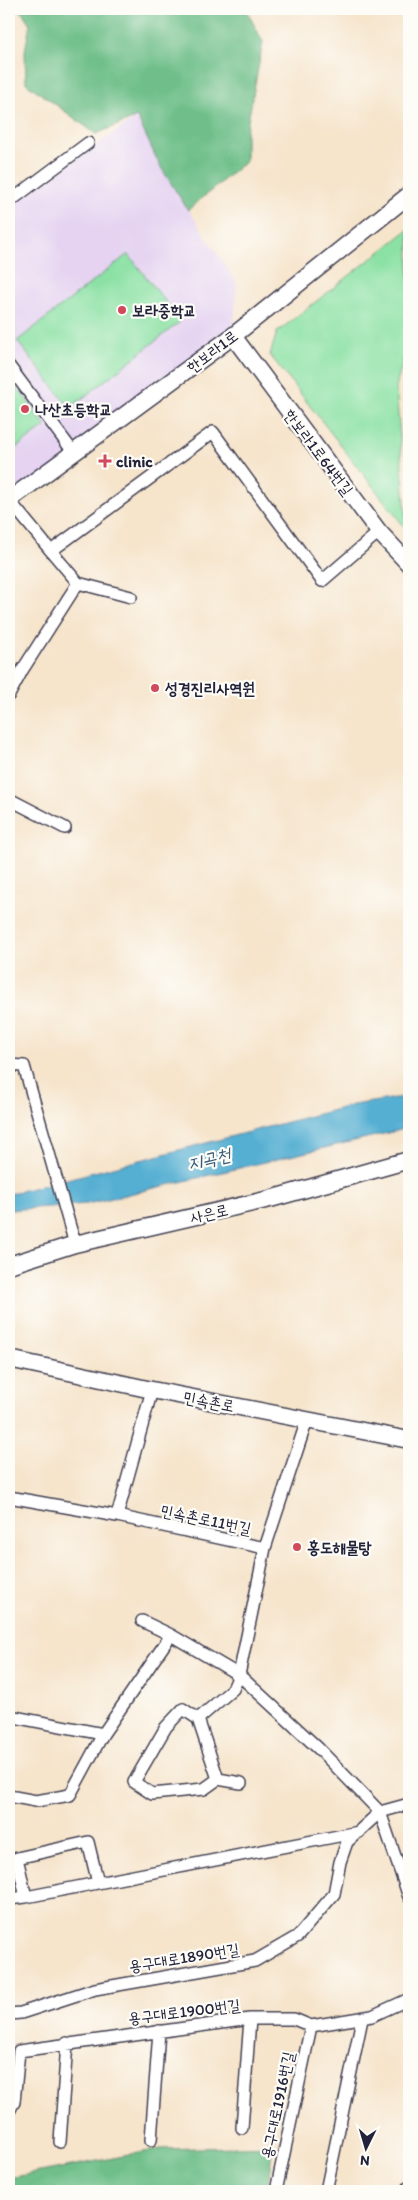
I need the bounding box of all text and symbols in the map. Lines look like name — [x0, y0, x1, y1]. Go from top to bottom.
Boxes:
place label: 보라중학교 — [132, 301, 196, 320]
marker: 보라중학교 — [116, 304, 128, 316]
street label: 한보라1로 — [183, 326, 242, 377]
place label: 나산초등학교 — [35, 400, 112, 419]
marker: 나산초등학교 — [19, 403, 31, 415]
street label: 한보라1로64번길 — [280, 406, 357, 499]
place label: clinic — [116, 452, 153, 471]
marker: clinic — [98, 454, 112, 468]
place label: 성경진리사역원 — [165, 679, 255, 698]
marker: 성경진리사역원 — [149, 682, 161, 694]
water label: 지곡천 — [185, 1143, 234, 1175]
street label: 사은로 — [188, 1200, 230, 1227]
street label: 민속촌로 — [182, 1387, 236, 1416]
street label: 민속촌로11번길 — [159, 1501, 253, 1538]
place label: 홍도해물탕 — [307, 1538, 372, 1557]
marker: 홍도해물탕 — [291, 1541, 303, 1553]
street label: 용구대로1890번길 — [127, 1939, 241, 1976]
street label: 용구대로1900번길 — [127, 1995, 241, 2028]
street label: 용구대로1916번길 — [257, 2050, 298, 2160]
north arrow — [340, 2122, 390, 2172]
text: N — [359, 2152, 370, 2169]

